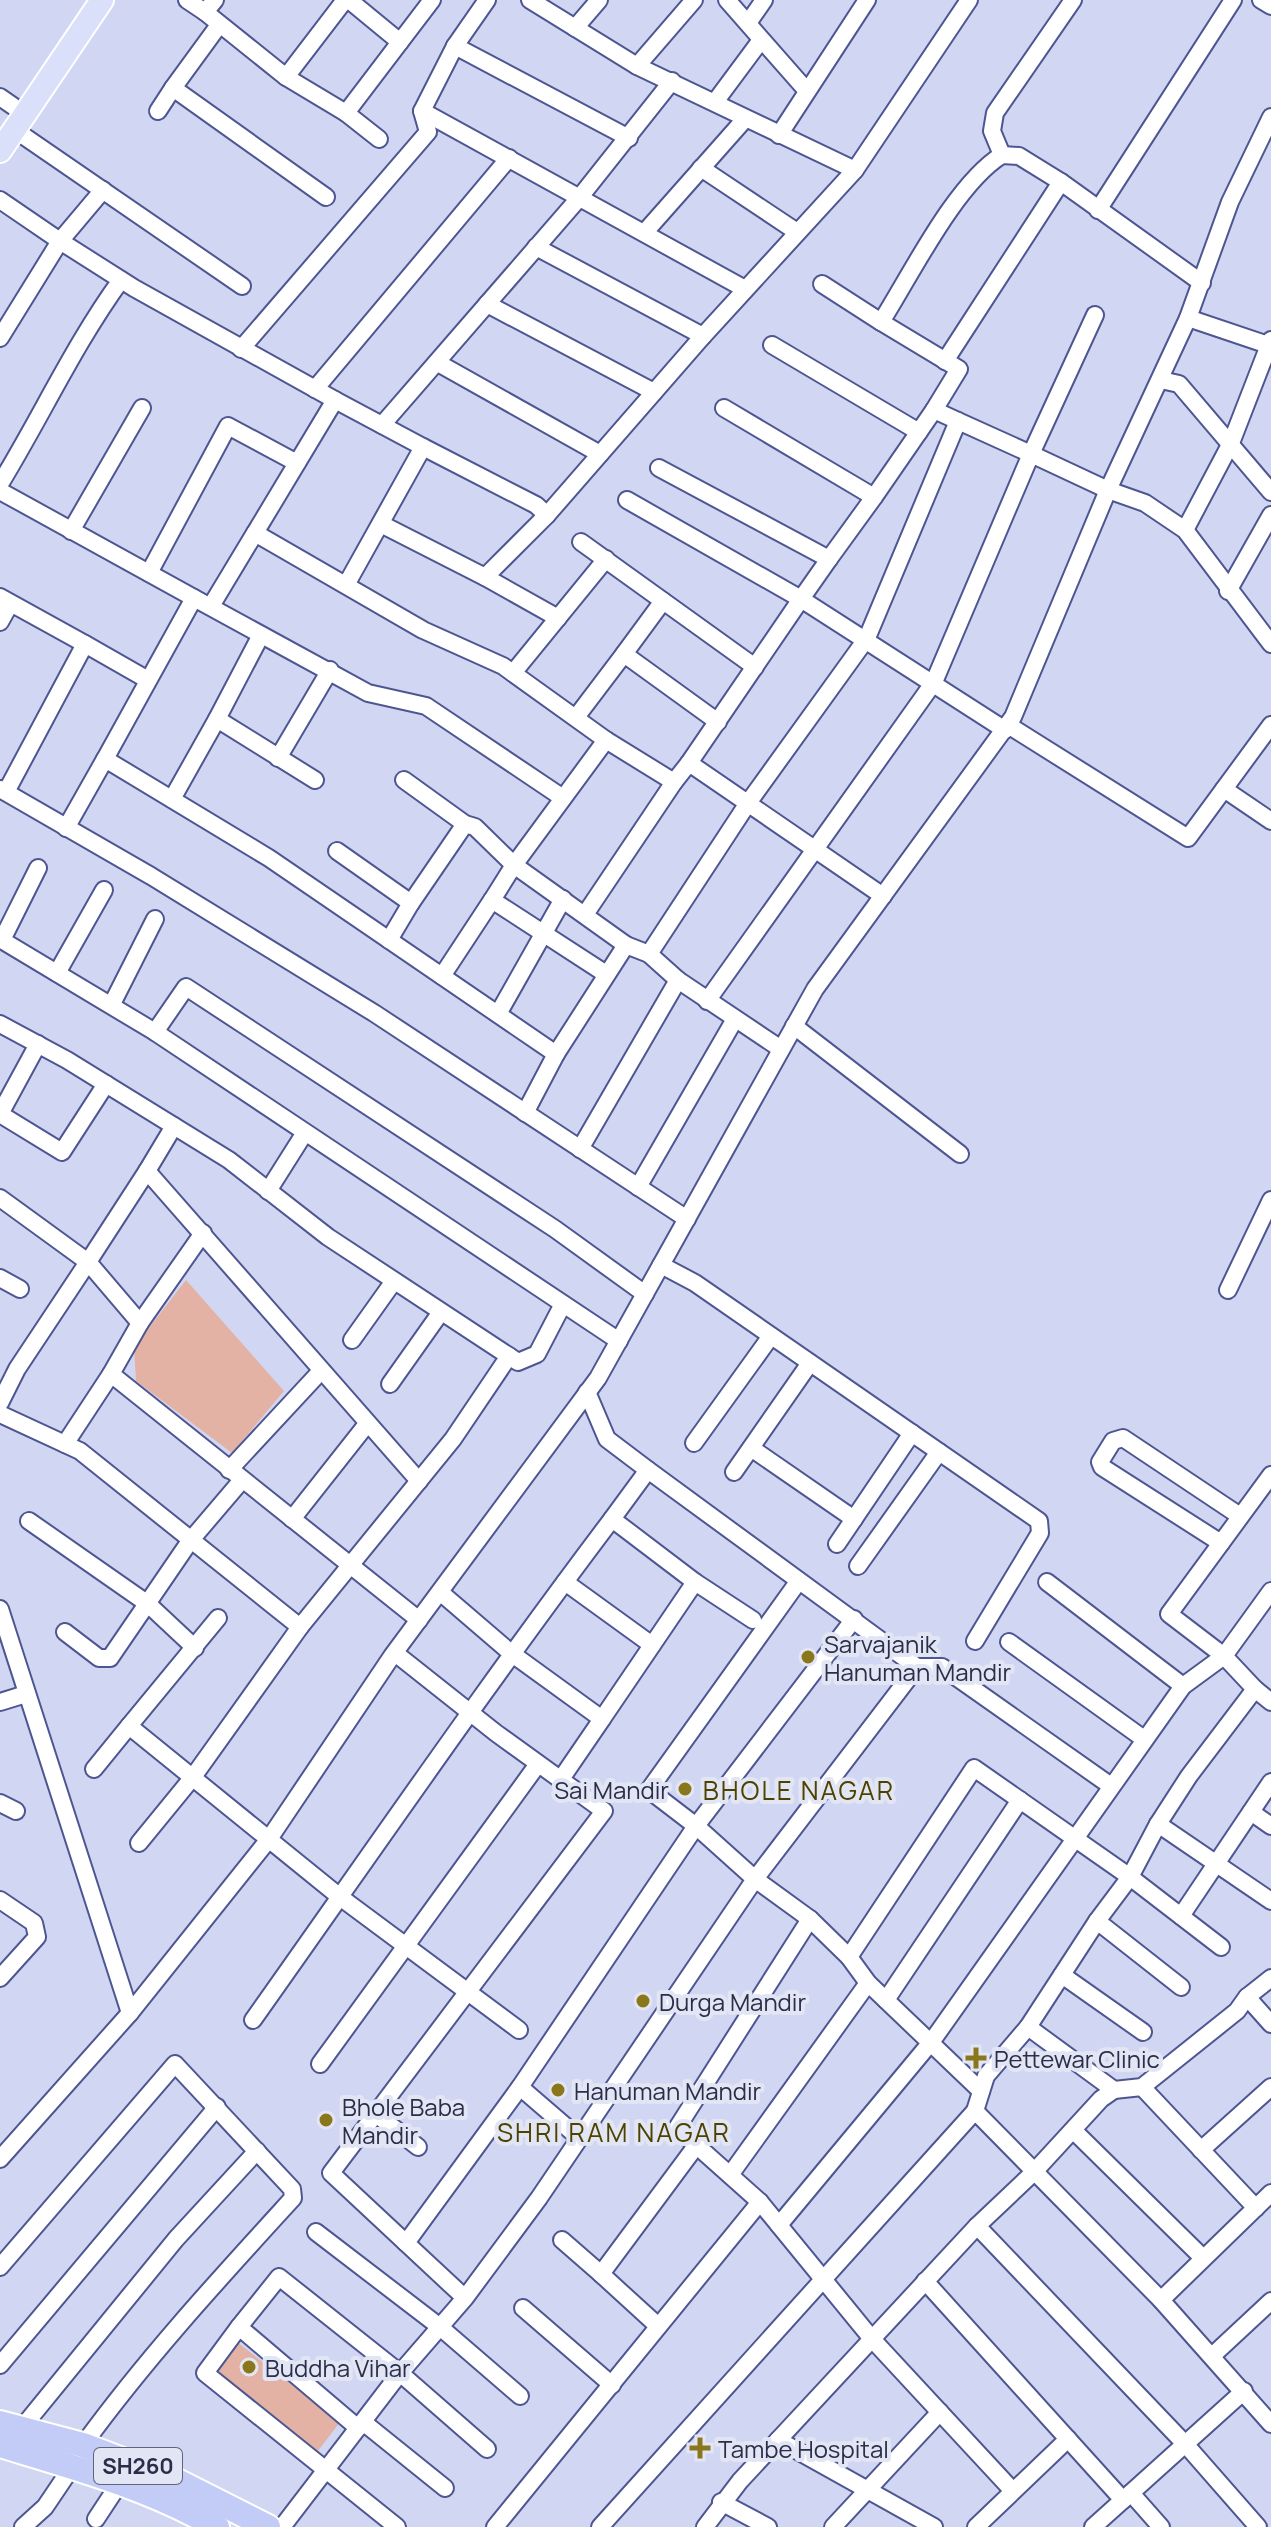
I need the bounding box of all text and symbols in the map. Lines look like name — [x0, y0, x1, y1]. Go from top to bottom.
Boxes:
place label: Sarvajanik Hanuman Mandir — [824, 1627, 1012, 1688]
marker: Sarvajanik Hanuman Mandir — [799, 1648, 817, 1666]
district label: BHOLE NAGAR — [703, 1772, 895, 1808]
place label: Sai Mandir — [554, 1773, 669, 1806]
marker: Sai Mandir — [676, 1780, 694, 1798]
place label: Durga Mandir — [659, 1985, 806, 2018]
marker: Durga Mandir — [634, 1992, 652, 2010]
place label: Pettewar Clinic — [994, 2042, 1160, 2075]
marker: Pettewar Clinic — [965, 2047, 987, 2069]
place label: Hanuman Mandir — [574, 2074, 762, 2107]
marker: Hanuman Mandir — [549, 2081, 567, 2099]
place label: Bhole Baba Mandir — [342, 2090, 465, 2151]
marker: Bhole Baba Mandir — [317, 2111, 335, 2129]
district label: SHRI RAM NAGAR — [497, 2114, 731, 2150]
place label: Buddha Vihar — [265, 2351, 411, 2384]
marker: Buddha Vihar — [240, 2358, 258, 2376]
place label: Tambe Hospital — [718, 2432, 889, 2465]
marker: Tambe Hospital — [689, 2437, 711, 2459]
road number: SH260 — [94, 2448, 182, 2484]

